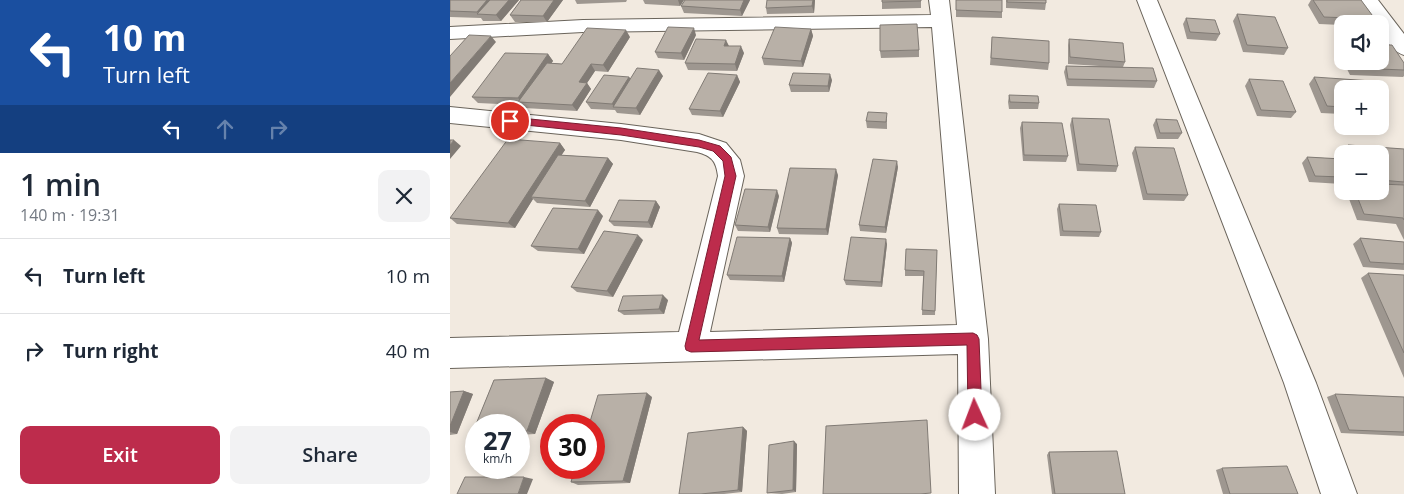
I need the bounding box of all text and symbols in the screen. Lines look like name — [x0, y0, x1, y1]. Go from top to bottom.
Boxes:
text: 10 m — [103, 14, 186, 61]
map controls — [1334, 15, 1389, 200]
button: sound — [1334, 15, 1389, 70]
icon: left — [20, 20, 85, 85]
text: Turn left — [103, 59, 190, 89]
button: + — [1334, 80, 1389, 135]
pin — [489, 100, 531, 142]
icon: arrive — [496, 107, 524, 135]
icon: left — [158, 115, 186, 143]
icon: ahead — [211, 115, 239, 143]
icon: right — [264, 115, 292, 143]
button: − — [1334, 145, 1389, 200]
text: 1 min — [20, 164, 101, 205]
button: close — [378, 170, 430, 222]
text: 140 m · 19:31 — [20, 204, 120, 226]
icon: left — [20, 262, 48, 290]
text: Turn left — [63, 263, 145, 289]
text: 10 m — [386, 263, 430, 289]
icon: right — [20, 337, 48, 365]
text: Turn right — [63, 338, 158, 364]
text: 40 m — [386, 338, 430, 364]
position arrow — [948, 388, 1000, 440]
speed limit sign: 30 — [540, 414, 605, 479]
text: 27 — [483, 423, 512, 457]
button: Exit — [20, 426, 220, 484]
button: Share — [230, 426, 430, 484]
text: km/h — [483, 450, 512, 467]

